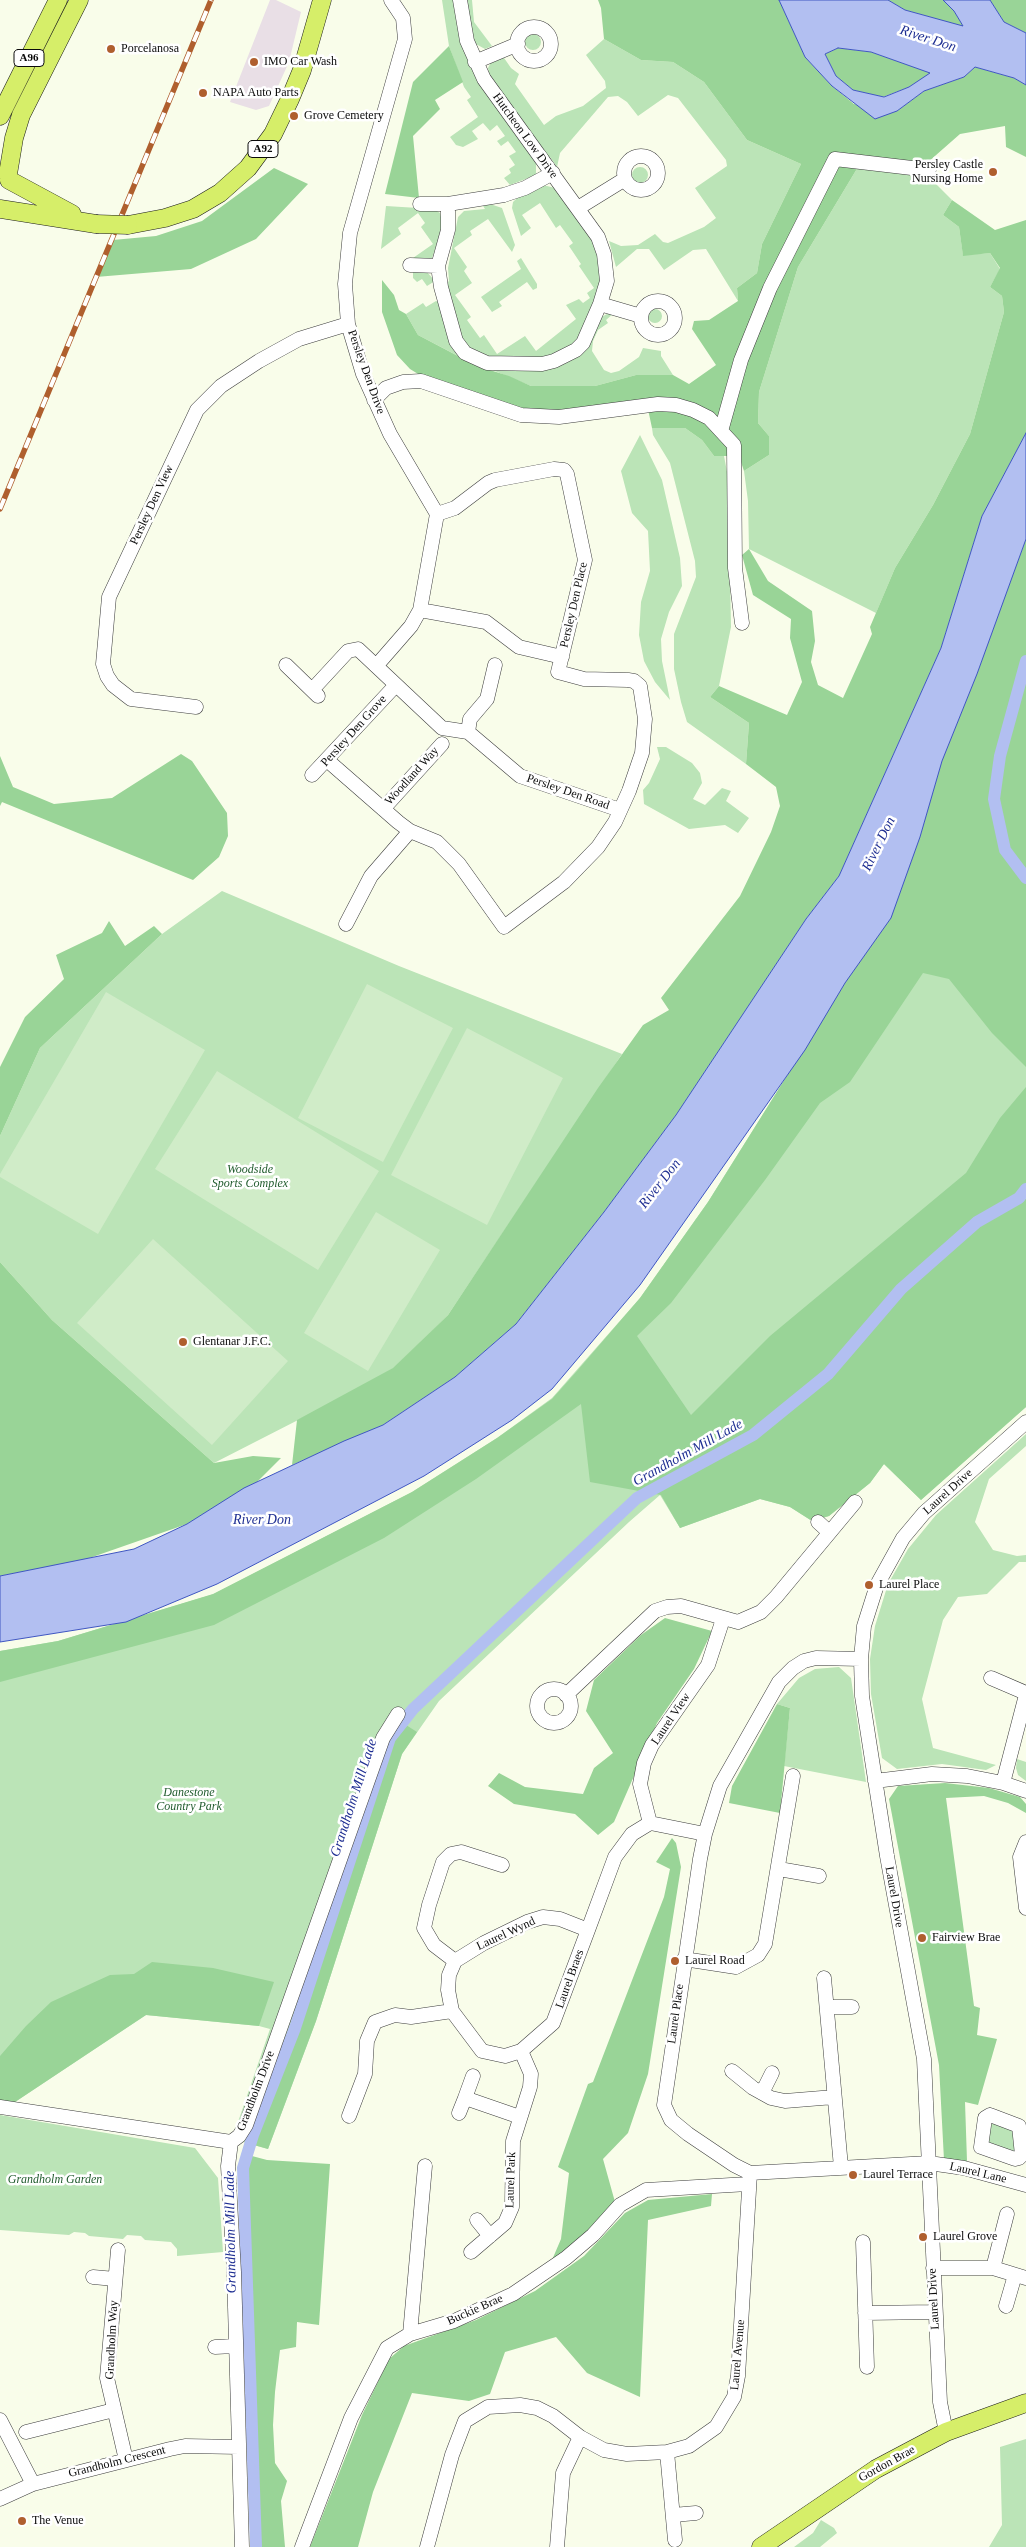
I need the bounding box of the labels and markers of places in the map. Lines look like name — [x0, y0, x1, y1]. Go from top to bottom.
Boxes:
place label: Porcelanosa — [121, 42, 179, 56]
marker: Porcelanosa — [105, 43, 117, 55]
place label: IMO Car Wash — [264, 55, 337, 69]
marker: IMO Car Wash — [248, 56, 260, 68]
place label: NAPA Auto Parts — [213, 86, 299, 100]
marker: NAPA Auto Parts — [197, 87, 209, 99]
place label: Grove Cemetery — [304, 109, 384, 123]
marker: Grove Cemetery — [288, 110, 300, 122]
place label: Persley Castle Nursing Home — [912, 158, 983, 186]
marker: Persley Castle Nursing Home — [987, 166, 999, 178]
place label: Glentanar J.F.C. — [193, 1335, 271, 1349]
marker: Glentanar J.F.C. — [177, 1336, 189, 1348]
place label: Laurel Place — [879, 1578, 939, 1592]
marker: Laurel Place — [863, 1579, 875, 1591]
place label: Fairview Brae — [932, 1931, 1000, 1945]
marker: Fairview Brae — [916, 1932, 928, 1944]
place label: Laurel Road — [685, 1954, 745, 1968]
marker: Laurel Road — [669, 1955, 681, 1967]
place label: Laurel Terrace — [863, 2168, 933, 2182]
marker: Laurel Terrace — [847, 2169, 859, 2181]
place label: Laurel Grove — [933, 2230, 997, 2244]
marker: Laurel Grove — [917, 2231, 929, 2243]
place label: The Venue — [32, 2514, 84, 2528]
marker: The Venue — [16, 2515, 28, 2527]

